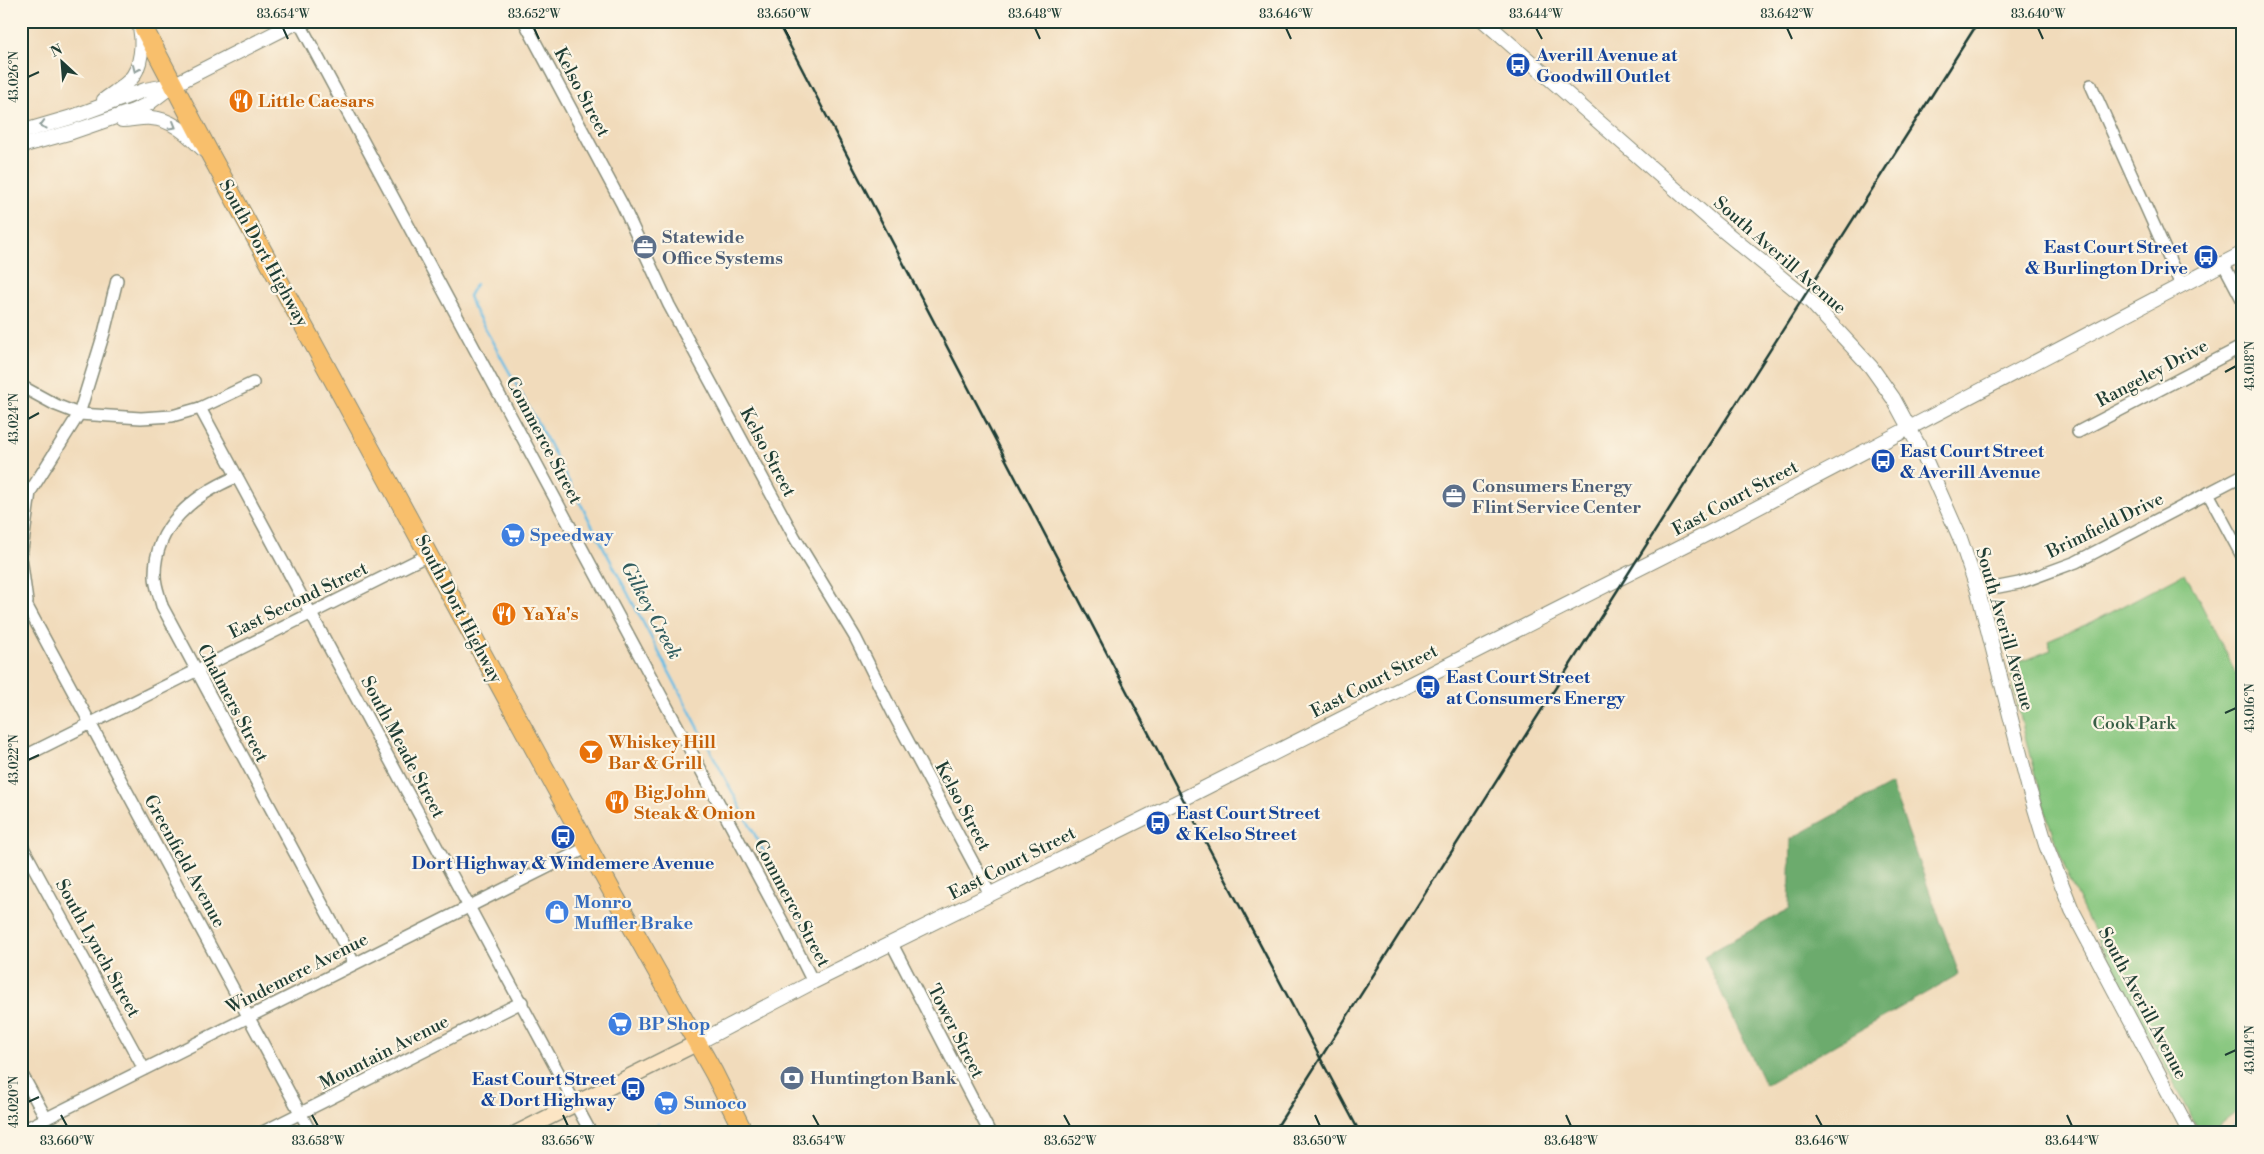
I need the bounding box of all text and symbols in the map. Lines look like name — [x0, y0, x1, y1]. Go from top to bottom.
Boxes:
text: 83.654°W — [256, 7, 311, 22]
text: 83.652°W — [508, 7, 561, 22]
text: 83.650°W — [757, 7, 812, 22]
text: 83.648°W — [1008, 7, 1063, 22]
text: 83.646°W — [1259, 7, 1314, 22]
text: 83.644°W — [1509, 7, 1564, 22]
text: 83.642°W — [1760, 7, 1815, 22]
text: 83.640°W — [2011, 7, 2066, 22]
north arrow — [38, 38, 88, 88]
text: N — [48, 41, 66, 62]
street label: Kelso Street — [548, 44, 615, 141]
place label: Averill Avenue at Goodwill Outlet — [1535, 44, 1678, 88]
text: 43.026°N — [7, 51, 22, 103]
bus stop icon: Averill Avenue at Goodwill Outlet — [1505, 52, 1531, 78]
one-way arrow — [131, 64, 142, 73]
restaurant icon: Little Caesars — [228, 88, 254, 114]
place label: Little Caesars — [258, 90, 374, 113]
one-way arrow — [168, 119, 177, 129]
one-way arrow — [40, 120, 48, 130]
street label: South Dort Highway — [214, 176, 314, 331]
street label: South Averill Avenue — [1708, 191, 1851, 319]
place label: Statewide Office Systems — [662, 226, 783, 270]
office icon: Statewide Office Systems — [632, 234, 658, 260]
place label: East Court Street & Burlington Drive — [2025, 236, 2189, 280]
bus stop icon: East Court Street & Burlington Drive — [2193, 244, 2219, 270]
street label: Rangeley Drive — [2092, 334, 2212, 413]
text: 43.018°N — [2243, 341, 2258, 391]
street label: Commerce Street — [500, 372, 587, 509]
text: 43.024°N — [7, 393, 22, 445]
street label: Kelso Street — [734, 404, 801, 501]
place label: East Court Street & Averill Avenue — [1900, 440, 2045, 484]
bus stop icon: East Court Street & Averill Avenue — [1870, 448, 1896, 474]
street label: East Court Street — [1668, 455, 1803, 541]
place label: Consumers Energy Flint Service Center — [1472, 475, 1641, 519]
office icon: Consumers Energy Flint Service Center — [1441, 483, 1467, 509]
street label: Brimfield Drive — [2042, 487, 2168, 564]
supermarket icon: Speedway — [500, 522, 526, 548]
place label: Speedway — [530, 524, 615, 547]
street label: South Dort Highway — [410, 531, 507, 688]
street label: South Averill Avenue — [1970, 545, 2039, 713]
street label: East Second Street — [225, 557, 372, 644]
water label: Gilkey Creek — [615, 557, 687, 664]
restaurant icon: YaYa's — [491, 601, 517, 627]
place label: YaYa's — [522, 603, 579, 626]
street label: East Court Street — [1307, 639, 1442, 723]
street label: Chalmers Street — [192, 640, 274, 767]
place label: East Court Street at Consumers Energy — [1446, 666, 1626, 710]
street label: South Meade Street — [355, 672, 450, 823]
bus stop icon: East Court Street at Consumers Energy — [1415, 674, 1441, 700]
text: 43.016°N — [2243, 683, 2258, 733]
park label: Cook Park — [2092, 712, 2177, 735]
place label: Whiskey Hill Bar & Grill — [607, 731, 716, 775]
text: 43.022°N — [7, 734, 22, 786]
bar icon: Whiskey Hill Bar & Grill — [578, 739, 604, 765]
street label: Kelso Street — [929, 758, 996, 855]
place label: Big John Steak & Onion — [634, 781, 755, 825]
restaurant icon: Big John Steak & Onion — [604, 789, 630, 815]
street label: Greenfield Avenue — [138, 791, 231, 932]
place label: East Court Street & Kelso Street — [1176, 802, 1321, 846]
bus stop icon: East Court Street & Kelso Street — [1145, 810, 1171, 836]
street label: East Court Street — [945, 821, 1080, 905]
bus stop icon: Dort Highway & Windemere Avenue — [550, 824, 576, 850]
street label: Commerce Street — [748, 835, 835, 972]
place label: Dort Highway & Windemere Avenue — [412, 852, 715, 875]
street label: South Lynch Street — [50, 875, 145, 1022]
place label: Monro Muffler Brake — [574, 891, 693, 935]
shop icon: Monro Muffler Brake — [544, 899, 570, 925]
street label: South Averill Avenue — [2093, 923, 2192, 1083]
street label: Windemere Avenue — [221, 928, 372, 1020]
street label: Tower Street — [922, 980, 989, 1083]
street label: Mountain Avenue — [316, 1010, 453, 1095]
supermarket icon: BP Shop — [607, 1011, 633, 1037]
place label: BP Shop — [638, 1013, 710, 1036]
text: 43.014°N — [2243, 1025, 2258, 1075]
bank icon: Huntington Bank — [779, 1065, 805, 1091]
place label: Huntington Bank — [810, 1067, 958, 1090]
place label: East Court Street & Dort Highway — [472, 1068, 617, 1112]
text: 43.020°N — [7, 1076, 22, 1128]
bus stop icon: East Court Street & Dort Highway — [620, 1076, 646, 1102]
supermarket icon: Sunoco — [653, 1090, 679, 1116]
place label: Sunoco — [684, 1092, 747, 1115]
text: 83.660°W — [40, 1134, 95, 1149]
text: 83.658°W — [291, 1134, 346, 1149]
text: 83.656°W — [541, 1134, 596, 1149]
text: 83.654°W — [792, 1134, 847, 1149]
text: 83.652°W — [1044, 1134, 1097, 1149]
text: 83.650°W — [1293, 1134, 1348, 1149]
text: 83.648°W — [1544, 1134, 1599, 1149]
text: 83.646°W — [1795, 1134, 1850, 1149]
text: 83.644°W — [2045, 1134, 2100, 1149]

